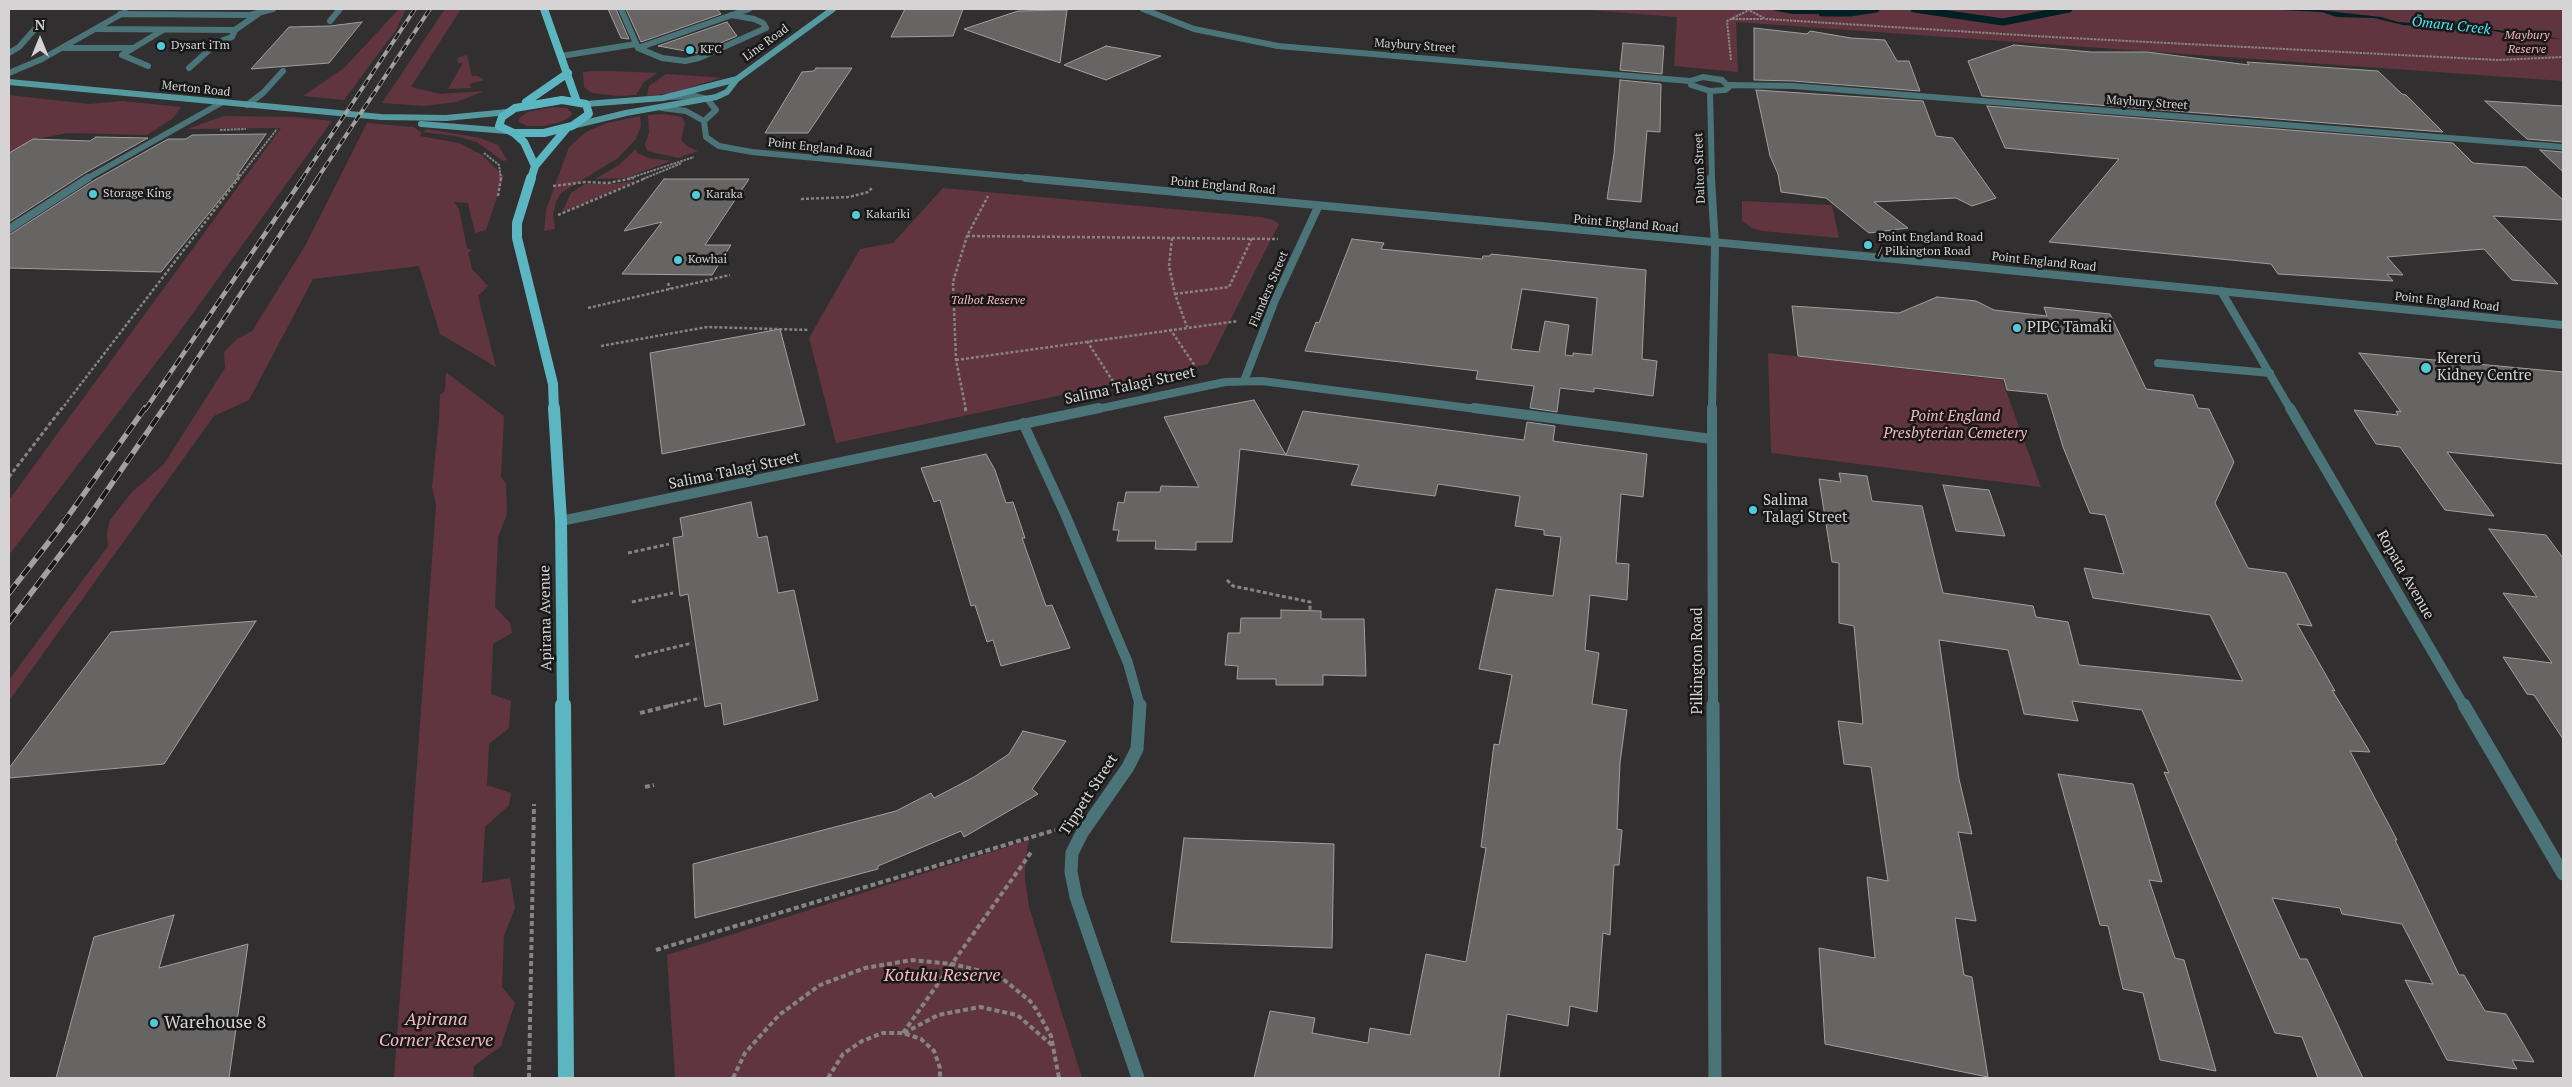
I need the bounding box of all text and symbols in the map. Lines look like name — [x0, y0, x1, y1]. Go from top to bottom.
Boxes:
water label: Ōmaru Creek — [2411, 14, 2491, 38]
north arrow — [15, 15, 65, 65]
text: N — [35, 15, 45, 34]
street label: Line Road — [740, 22, 792, 64]
park label: Maybury Reserve — [2504, 29, 2550, 57]
street label: Maybury Street — [1374, 36, 1456, 56]
place label: Dysart iTm — [171, 39, 230, 53]
marker: Dysart iTm — [155, 40, 167, 52]
place label: KFC — [700, 43, 722, 57]
marker: KFC — [684, 44, 696, 56]
street label: Merton Road — [161, 78, 231, 100]
street label: Maybury Street — [2106, 93, 2188, 113]
street label: Dalton Street — [1692, 132, 1708, 204]
street label: Point England Road — [767, 135, 873, 161]
street label: Point England Road — [1170, 174, 1276, 198]
place label: Storage King — [103, 187, 171, 201]
marker: Storage King — [87, 188, 99, 200]
place label: Karaka — [706, 188, 743, 202]
marker: Karaka — [690, 189, 702, 201]
place label: Kakariki — [866, 208, 910, 222]
marker: Kakariki — [850, 209, 862, 221]
street label: Point England Road — [1573, 212, 1679, 236]
place label: Point England Road / Pilkington Road — [1878, 231, 1983, 259]
marker: Point England Road / Pilkington Road — [1862, 239, 1874, 251]
street label: Flanders Street — [1247, 249, 1291, 329]
street label: Point England Road — [1991, 249, 2097, 275]
place label: Kowhai — [688, 253, 727, 267]
marker: Kowhai — [672, 254, 684, 266]
street label: Point England Road — [2394, 289, 2500, 315]
park label: Talbot Reserve — [951, 294, 1025, 308]
place label: PIPC Tāmaki — [2027, 319, 2112, 337]
marker: PIPC Tāmaki — [2011, 322, 2023, 334]
place label: Kererū Kidney Centre — [2437, 350, 2532, 385]
marker: Kererū Kidney Centre — [2419, 361, 2433, 375]
street label: Salima Talagi Street — [1063, 363, 1197, 409]
park label: Point England Presbyterian Cemetery — [1883, 408, 2027, 443]
street label: Salima Talagi Street — [667, 448, 801, 494]
place label: Salima Talagi Street — [1763, 492, 1848, 527]
marker: Salima Talagi Street — [1747, 504, 1759, 516]
street label: Ropata Avenue — [2372, 527, 2438, 623]
street label: Apirana Avenue — [536, 565, 556, 671]
street label: Pilkington Road — [1689, 608, 1707, 714]
street label: Tippett Street — [1056, 751, 1122, 839]
park label: Kotuku Reserve — [884, 965, 1000, 987]
park label: Apirana Corner Reserve — [379, 1009, 493, 1052]
place label: Warehouse 8 — [164, 1012, 266, 1034]
marker: Warehouse 8 — [148, 1017, 160, 1029]

